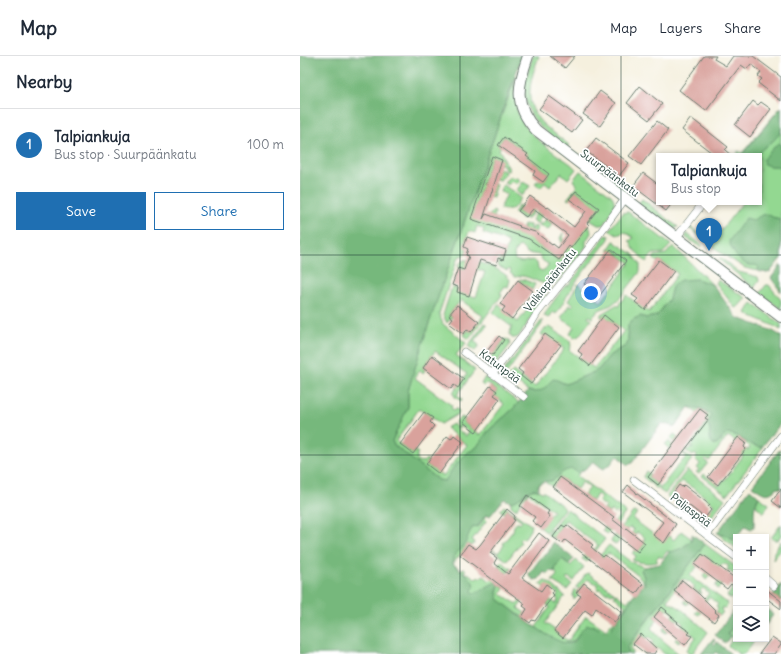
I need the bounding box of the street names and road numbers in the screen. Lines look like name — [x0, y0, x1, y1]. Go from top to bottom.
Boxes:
street label: Suurpäänkatu — [578, 146, 643, 200]
street label: Valkiapäänkatu — [521, 245, 579, 315]
street label: Katunpää — [477, 346, 523, 386]
street label: Paljaspää — [668, 490, 714, 530]

